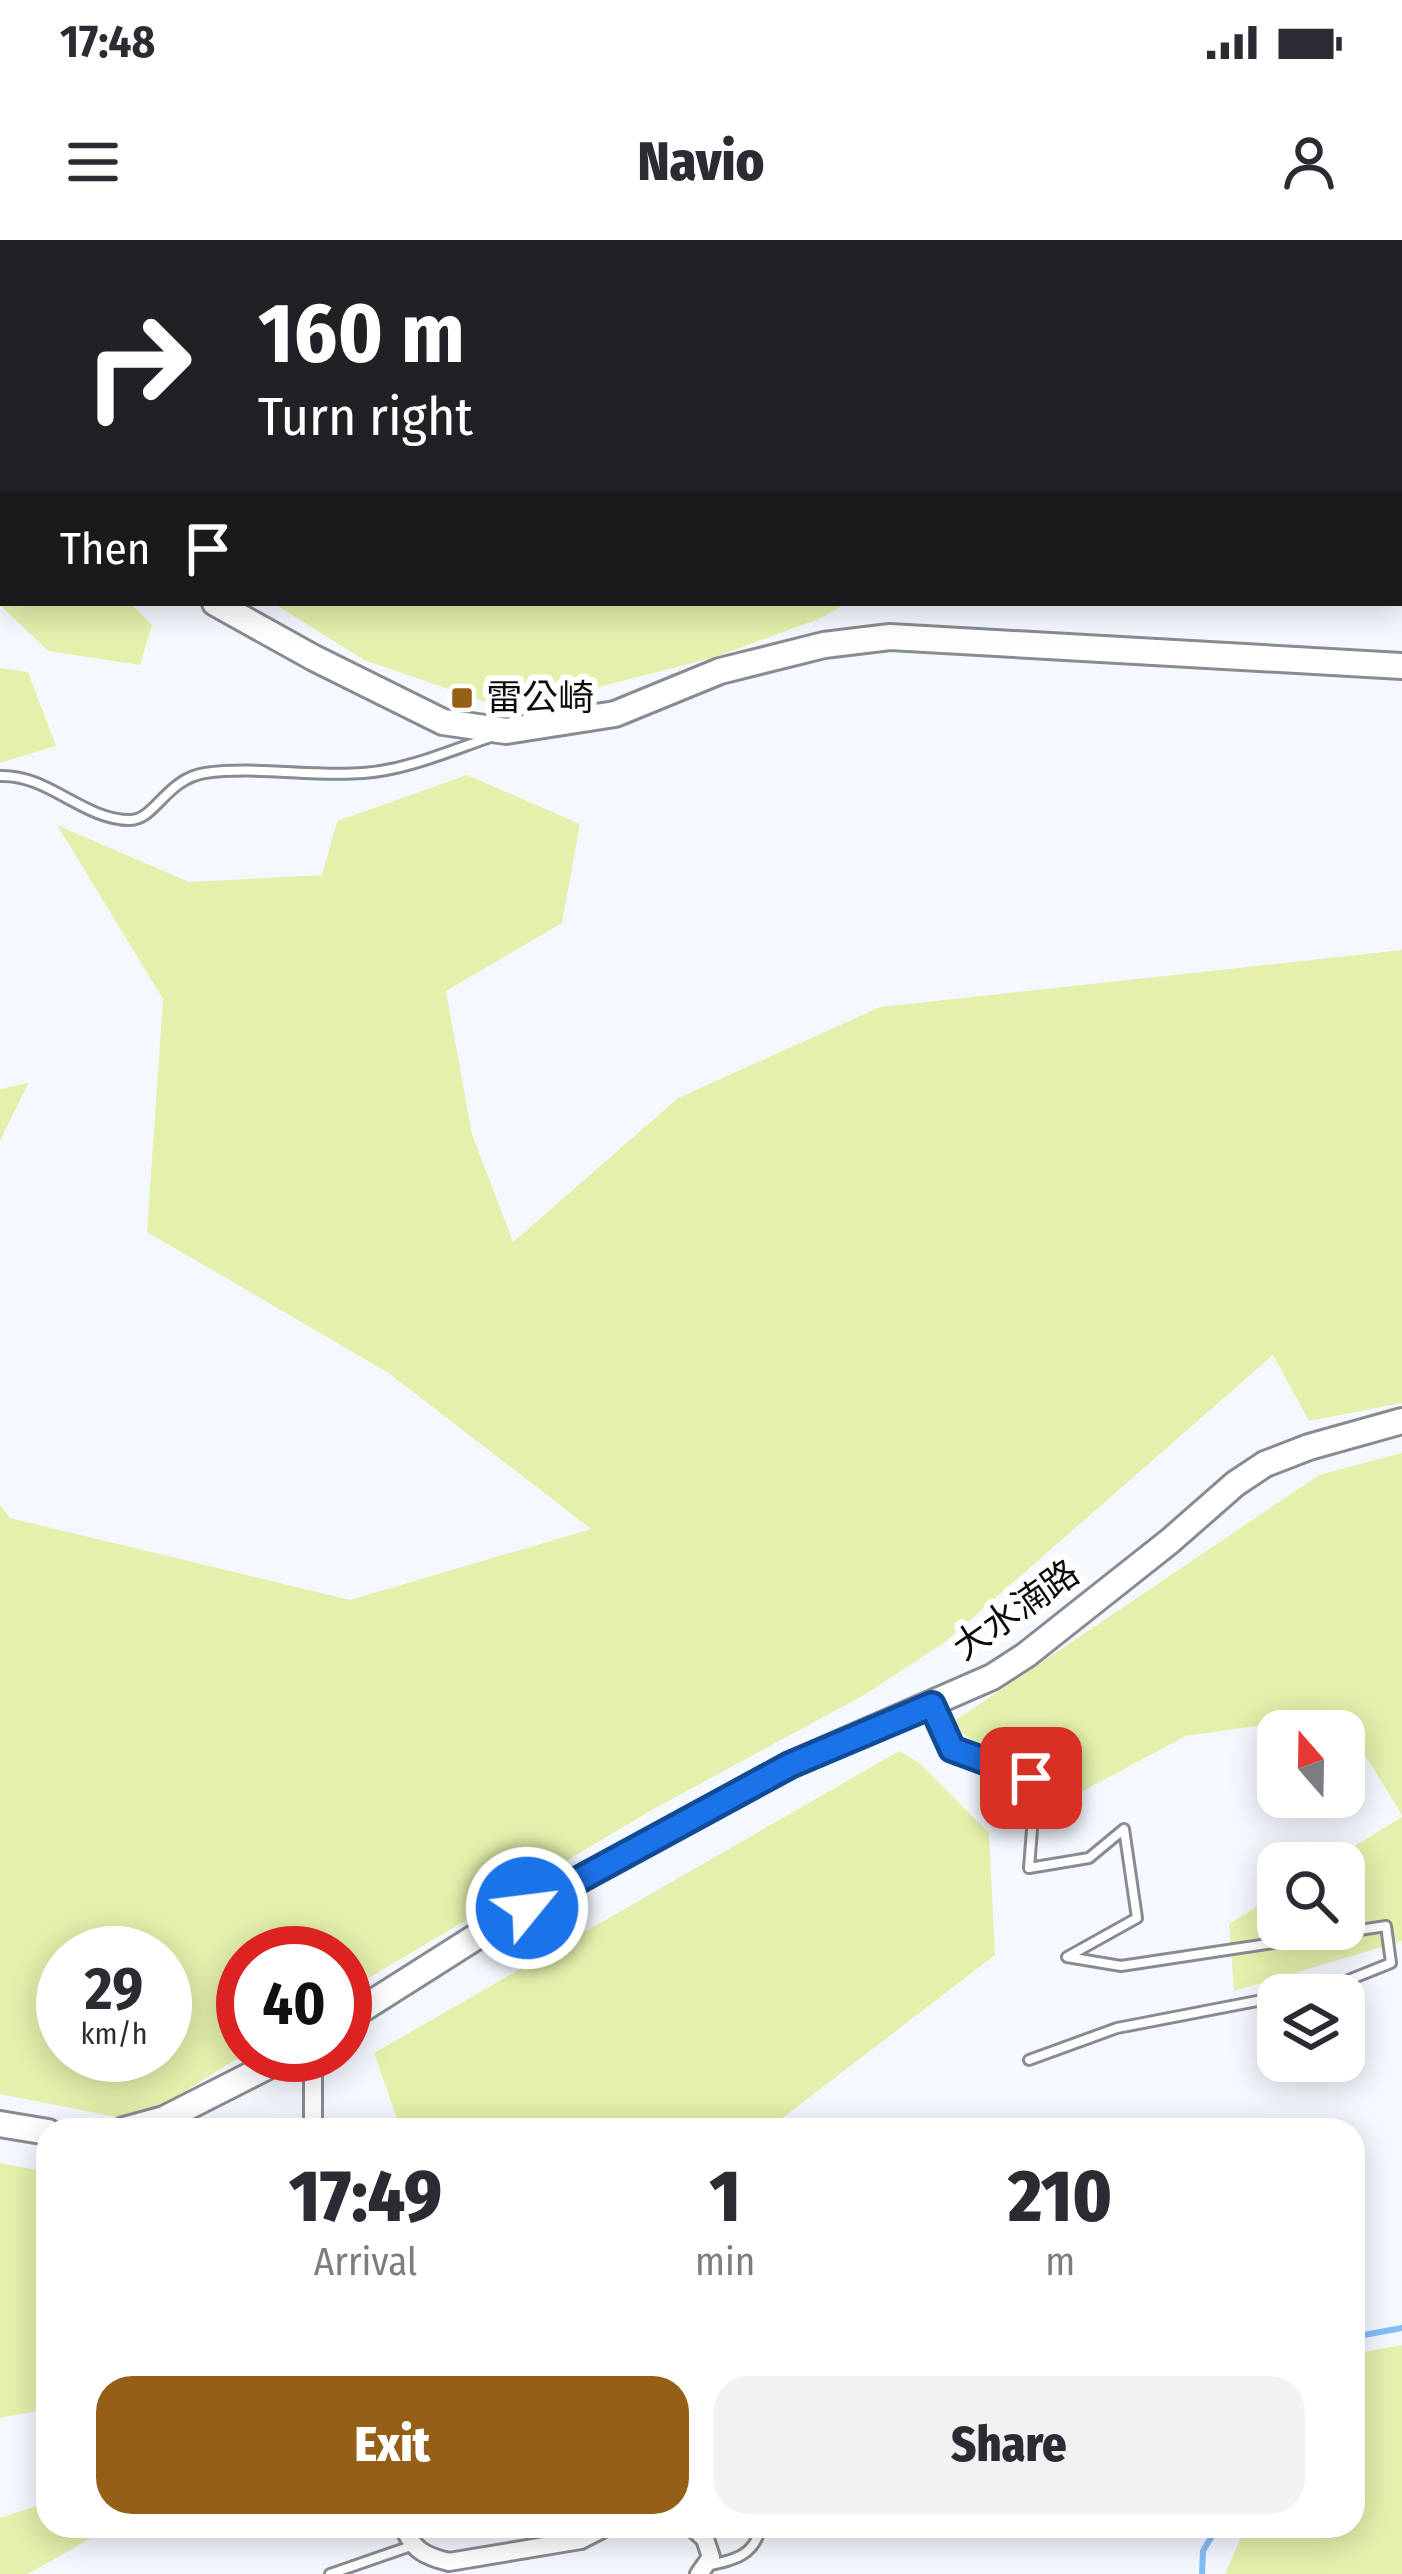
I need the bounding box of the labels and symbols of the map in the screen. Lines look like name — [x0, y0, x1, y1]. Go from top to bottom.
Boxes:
place label: 雷公崎 — [486, 676, 594, 720]
marker: 雷公崎 — [449, 685, 475, 711]
street label: 大水湳路 — [944, 1551, 1088, 1669]
north arrow — [1257, 1710, 1365, 1818]
pin — [980, 1727, 1082, 1829]
position arrow — [464, 1845, 590, 1971]
speed limit sign: 40 — [216, 1926, 372, 2082]

